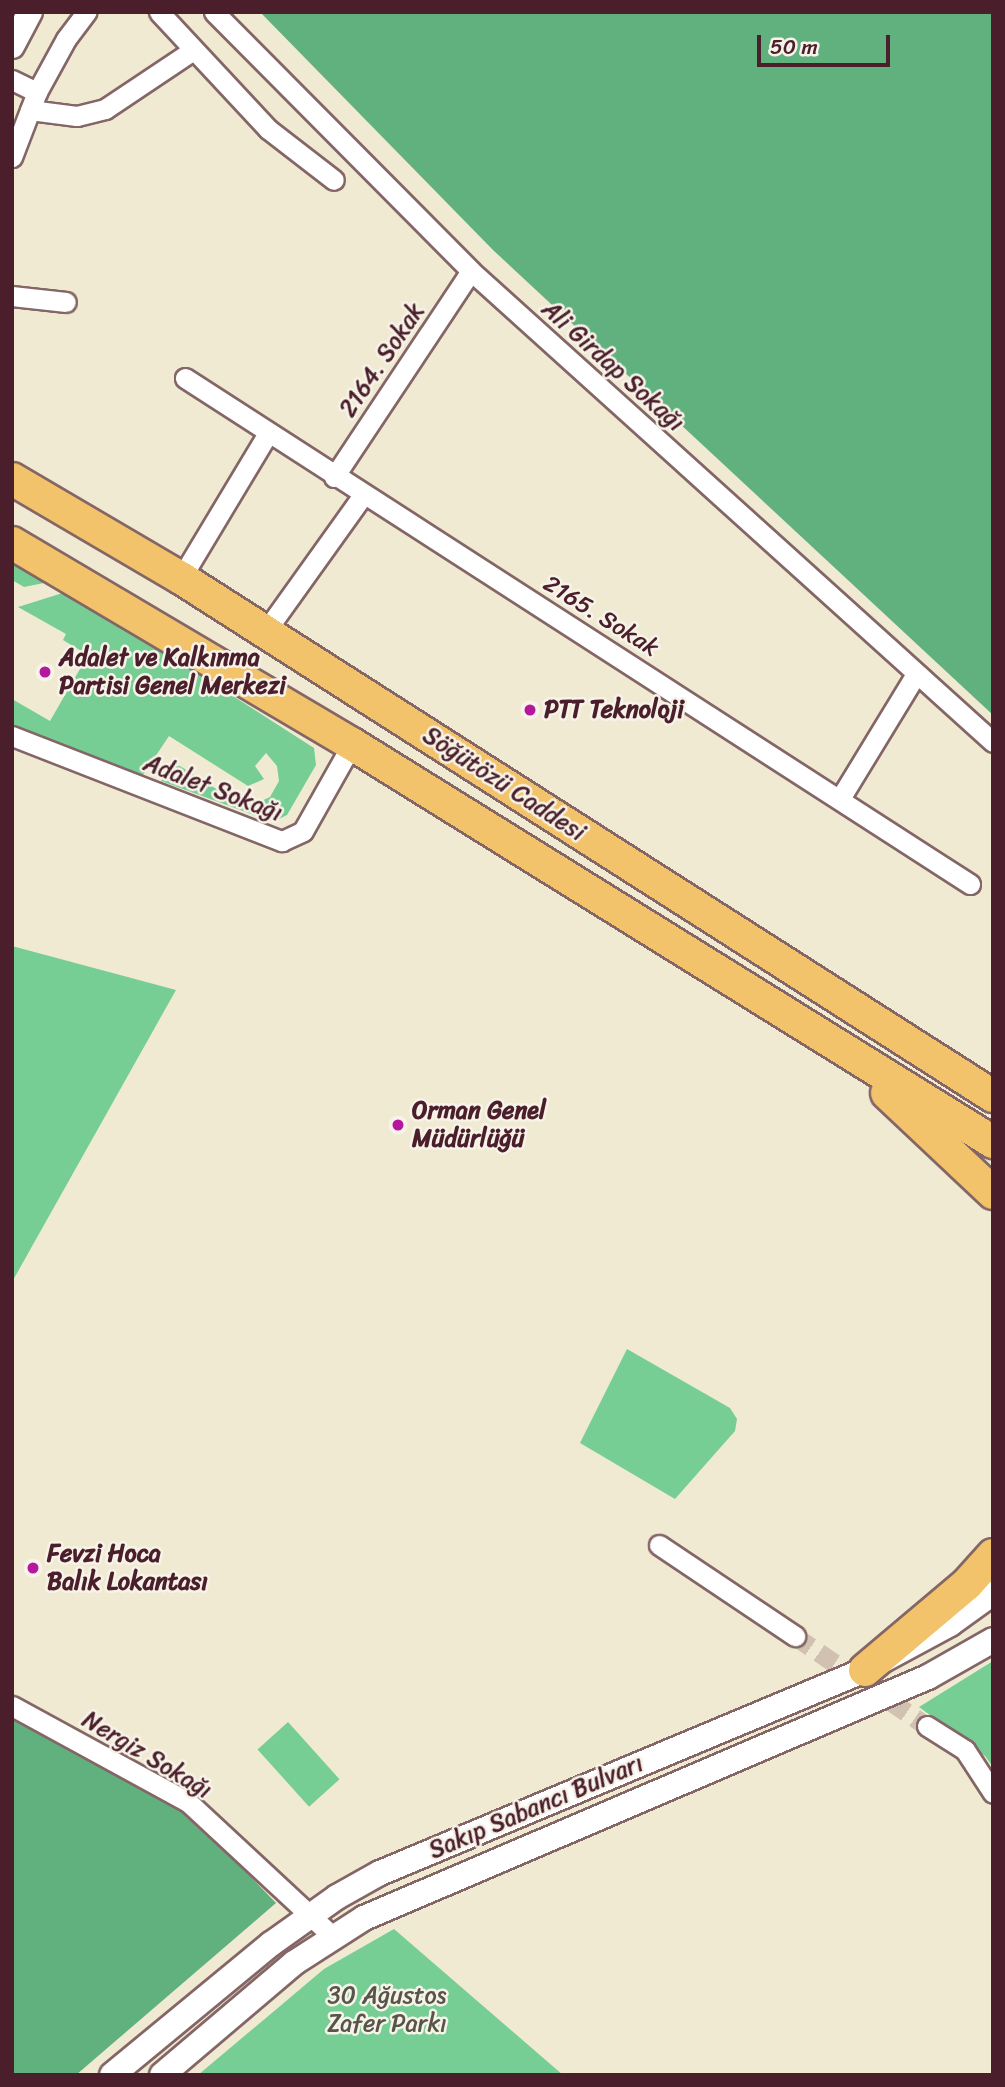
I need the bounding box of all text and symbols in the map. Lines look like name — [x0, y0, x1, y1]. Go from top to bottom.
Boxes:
scale bar — [760, 21, 893, 65]
text: 50 m — [770, 28, 818, 66]
street label: Ali Girdap Sokağı — [536, 295, 690, 437]
street label: 2164. Sokak — [333, 298, 431, 422]
street label: 2165. Sokak — [538, 569, 664, 663]
place label: Adalet ve Kalkınma Partisi Genel Merkezi — [59, 644, 286, 700]
marker: Adalet ve Kalkınma Partisi Genel Merkezi — [37, 664, 53, 680]
place label: PTT Teknoloji — [544, 696, 684, 724]
marker: PTT Teknoloji — [522, 702, 538, 718]
street label: Söğütözü Caddesi — [418, 721, 590, 847]
street label: Adalet Sokağı — [140, 748, 286, 828]
place label: Orman Genel Müdürlüğü — [412, 1097, 547, 1153]
marker: Orman Genel Müdürlüğü — [390, 1117, 406, 1133]
place label: Fevzi Hoca Balık Lokantası — [47, 1540, 207, 1596]
marker: Fevzi Hoca Balık Lokantası — [25, 1560, 41, 1576]
street label: Nergiz Sokağı — [77, 1705, 217, 1805]
street label: Sakıp Sabancı Bulvarı — [424, 1749, 648, 1865]
park label: 30 Ağustos Zafer Parkı — [327, 1982, 447, 2038]

